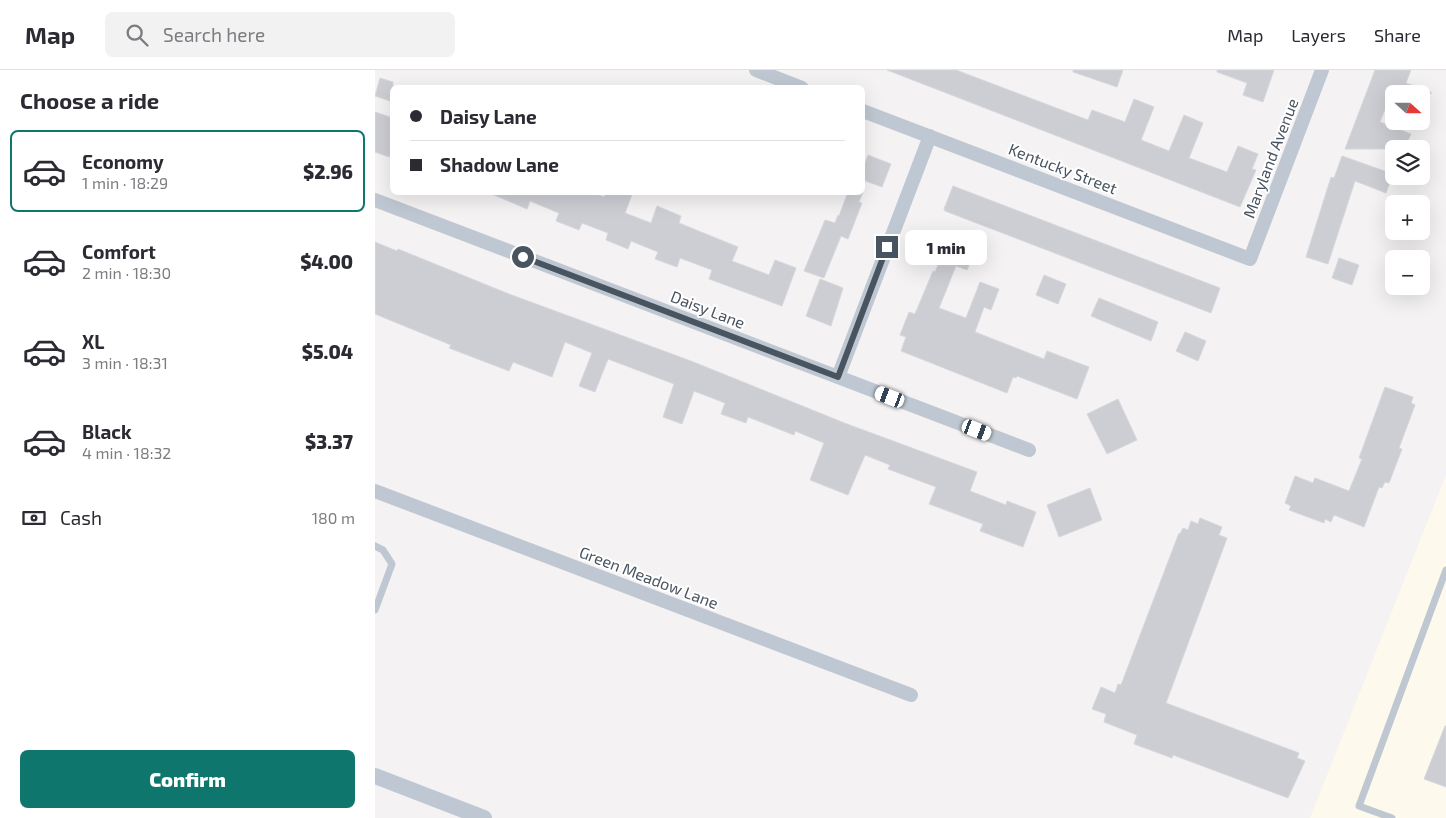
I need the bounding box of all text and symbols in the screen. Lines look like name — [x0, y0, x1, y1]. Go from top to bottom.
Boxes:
search box — [105, 12, 455, 57]
text: Map — [25, 20, 75, 49]
icon: search — [123, 21, 151, 49]
text: Search here — [163, 23, 265, 46]
text: Map — [1227, 24, 1263, 46]
text: Layers — [1291, 24, 1346, 46]
text: Share — [1374, 24, 1421, 46]
north arrow — [1385, 85, 1430, 130]
map controls — [1385, 85, 1430, 295]
text: Choose a ride — [20, 87, 159, 113]
street label: Maryland Avenue — [1238, 96, 1302, 220]
text: Daisy Lane — [440, 105, 537, 128]
street label: Kentucky Street — [1006, 139, 1120, 197]
button: layers — [1385, 140, 1430, 185]
icon: car — [22, 149, 67, 194]
text: Economy — [82, 150, 164, 173]
text: Shadow Lane — [440, 153, 559, 176]
text: $2.96 — [303, 160, 353, 183]
text: 1 min · 18:29 — [82, 173, 168, 192]
button: + — [1385, 195, 1430, 240]
callout: 1 min — [905, 230, 987, 264]
route end — [876, 236, 898, 258]
text: 1 min — [926, 238, 966, 257]
icon: car — [22, 239, 67, 284]
text: Comfort — [82, 240, 156, 263]
route start — [512, 246, 534, 268]
text: $4.00 — [300, 250, 353, 273]
button: − — [1385, 250, 1430, 295]
text: 2 min · 18:30 — [82, 263, 171, 282]
street label: Daisy Lane — [668, 286, 748, 332]
icon: car — [22, 329, 67, 374]
text: XL — [82, 330, 104, 353]
text: $5.04 — [302, 340, 353, 363]
text: 3 min · 18:31 — [82, 353, 168, 372]
car — [873, 385, 906, 409]
car — [960, 418, 993, 442]
icon: car — [22, 419, 67, 464]
text: Black — [82, 420, 132, 443]
text: $3.37 — [305, 430, 353, 453]
text: 4 min · 18:32 — [82, 443, 171, 462]
icon: cash — [20, 504, 48, 532]
text: Cash — [60, 506, 102, 529]
text: 180 m — [312, 508, 355, 527]
street label: Green Meadow Lane — [577, 542, 721, 612]
button: Confirm — [20, 750, 355, 808]

